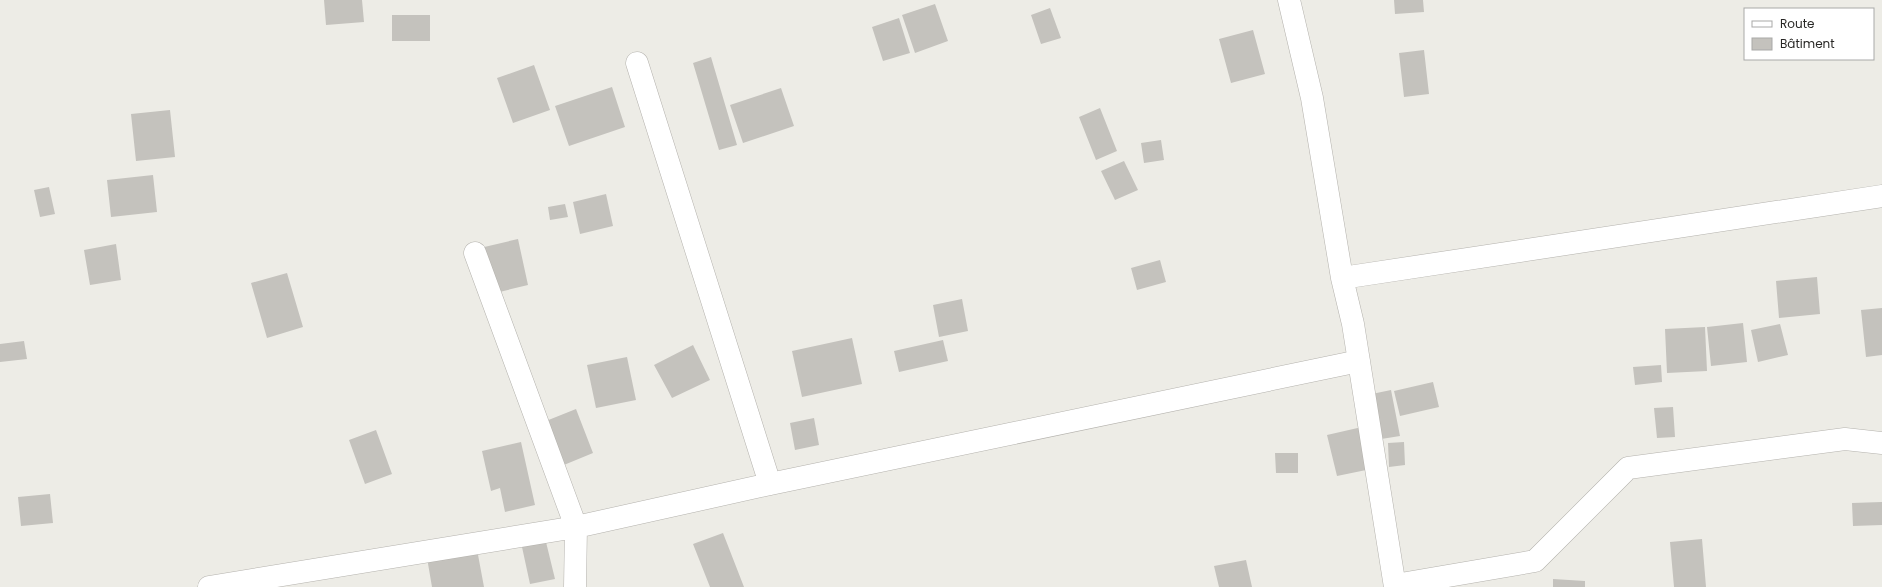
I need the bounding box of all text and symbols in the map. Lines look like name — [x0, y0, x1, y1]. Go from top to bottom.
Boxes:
legend — [1744, 8, 1874, 60]
text: Route — [1780, 15, 1814, 32]
text: Bâtiment — [1780, 35, 1835, 52]

